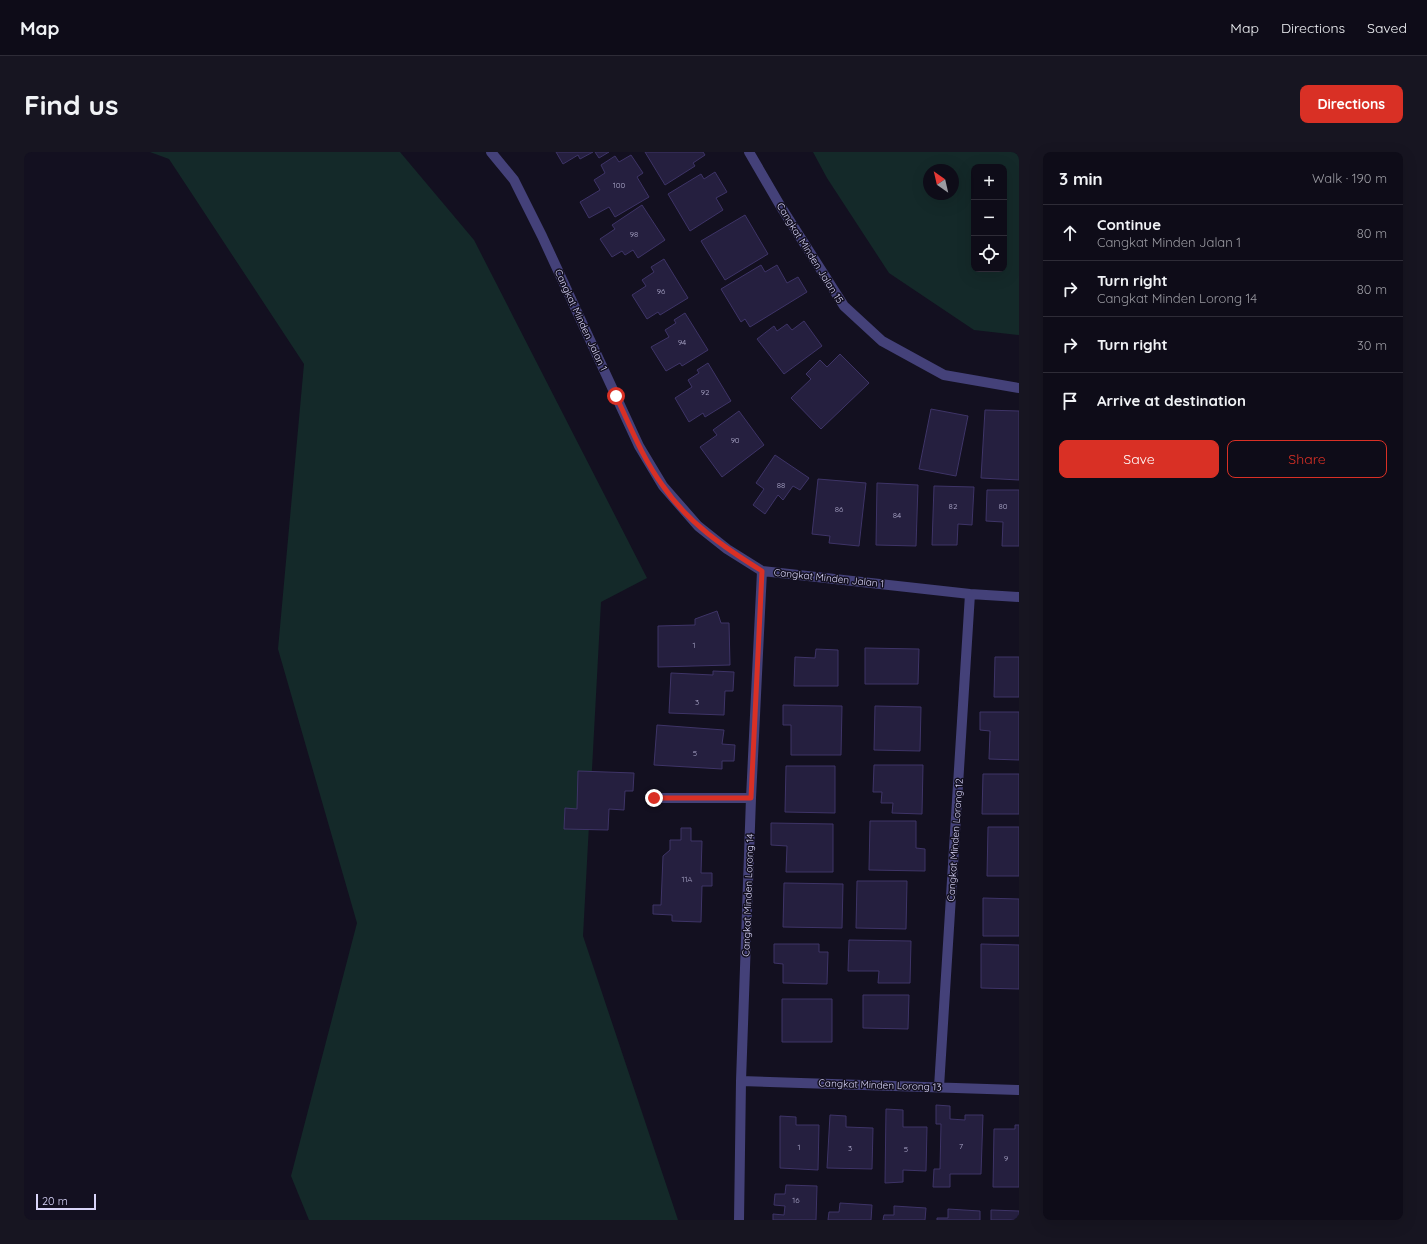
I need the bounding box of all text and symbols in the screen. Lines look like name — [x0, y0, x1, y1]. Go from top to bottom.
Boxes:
text: Map — [20, 16, 59, 40]
text: Map — [1230, 19, 1259, 37]
text: Directions — [1281, 19, 1345, 37]
text: Saved — [1367, 19, 1407, 37]
button: Directions — [1300, 85, 1403, 123]
text: Find us — [24, 87, 118, 122]
north arrow — [923, 164, 959, 200]
map controls — [971, 164, 1007, 272]
button: + — [971, 164, 1007, 200]
text: 3 min — [1059, 168, 1103, 189]
text: Walk · 190 m — [1312, 170, 1387, 186]
house number: 100 — [613, 180, 625, 190]
street label: Cangkat Minden Jalan 15 — [774, 200, 846, 306]
button: − — [971, 200, 1007, 236]
text: Continue — [1097, 215, 1161, 234]
icon: ahead — [1059, 222, 1081, 244]
text: 80 m — [1357, 225, 1387, 241]
house number: 98 — [630, 229, 638, 239]
text: Cangkat Minden Jalan 1 — [1097, 234, 1241, 250]
button: locate — [971, 236, 1007, 272]
street label: Cangkat Minden Jalan 1 — [552, 267, 610, 373]
text: Turn right — [1097, 271, 1168, 290]
icon: right — [1059, 278, 1081, 300]
text: 80 m — [1357, 281, 1387, 297]
house number: 96 — [657, 286, 666, 296]
text: Cangkat Minden Lorong 14 — [1097, 290, 1257, 306]
icon: right — [1059, 334, 1081, 356]
text: Turn right — [1097, 335, 1168, 354]
house number: 94 — [678, 337, 686, 347]
text: 30 m — [1357, 337, 1387, 353]
route start — [607, 387, 625, 405]
house number: 92 — [701, 387, 710, 397]
icon: arrive — [1059, 390, 1081, 412]
text: Arrive at destination — [1097, 391, 1246, 410]
house number: 90 — [730, 435, 740, 445]
button: Save — [1059, 440, 1219, 478]
button: Share — [1227, 440, 1387, 478]
house number: 88 — [777, 480, 785, 490]
house number: 82 — [949, 501, 958, 511]
house number: 80 — [998, 501, 1008, 511]
house number: 86 — [835, 504, 844, 514]
house number: 84 — [893, 510, 901, 520]
street label: Cangkat Minden Jalan 1 — [773, 566, 885, 590]
house number: 1 — [693, 640, 696, 650]
house number: 3 — [695, 697, 699, 707]
house number: 5 — [693, 748, 697, 758]
street label: Cangkat Minden Lorong 12 — [944, 777, 966, 902]
route end — [645, 789, 663, 807]
street label: Cangkat Minden Lorong 14 — [739, 833, 757, 957]
house number: 11A — [681, 874, 693, 884]
street label: Cangkat Minden Lorong 13 — [818, 1076, 942, 1094]
house number: 7 — [959, 1141, 963, 1151]
house number: 1 — [798, 1142, 801, 1152]
house number: 3 — [848, 1143, 852, 1153]
house number: 5 — [904, 1144, 908, 1154]
house number: 9 — [1004, 1153, 1009, 1163]
scale bar — [36, 1192, 96, 1211]
text: 20 m — [42, 1194, 68, 1208]
house number: 16 — [792, 1195, 800, 1205]

